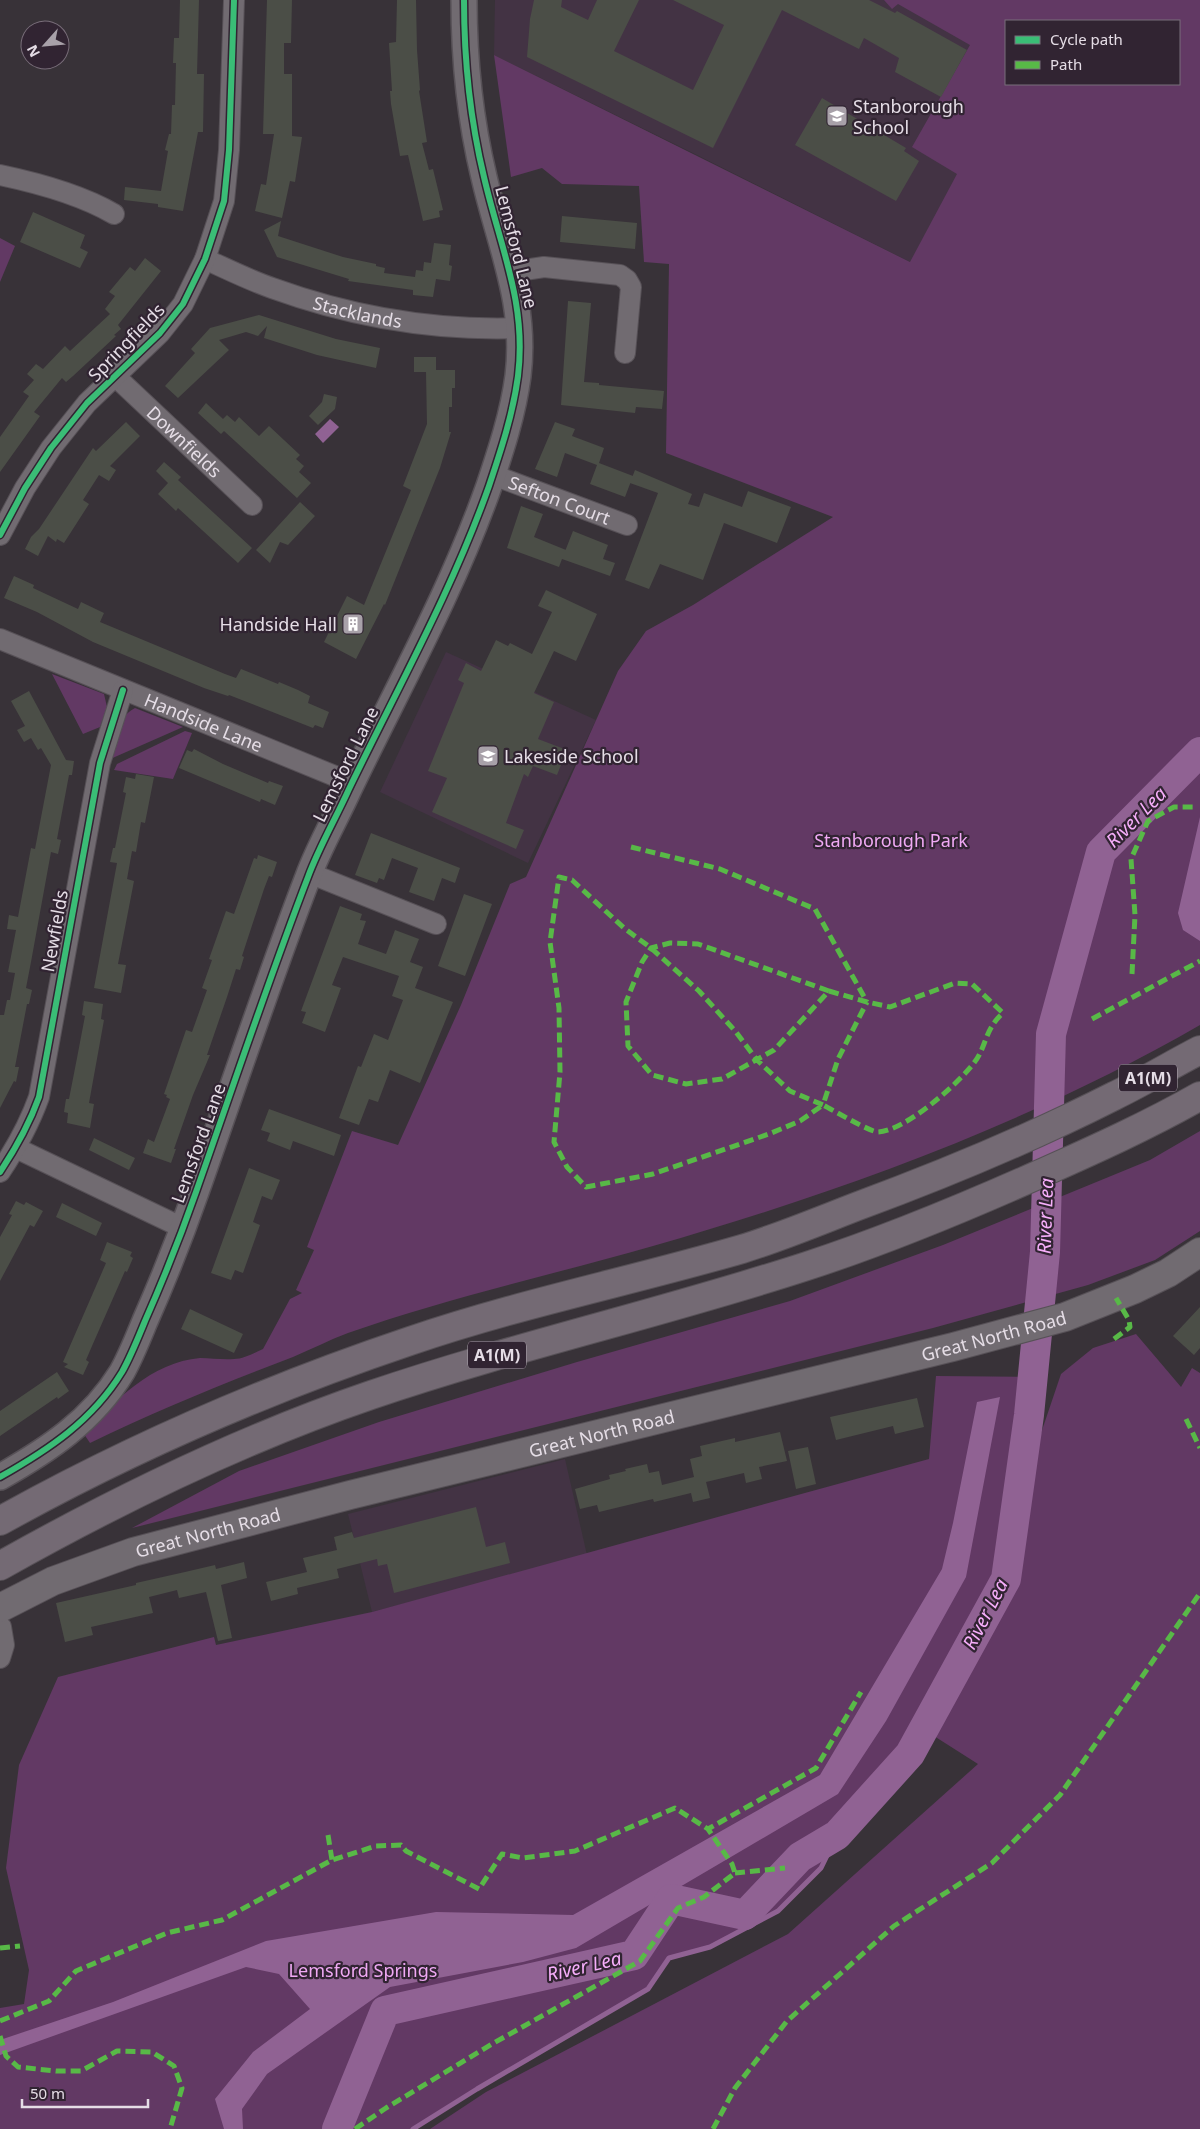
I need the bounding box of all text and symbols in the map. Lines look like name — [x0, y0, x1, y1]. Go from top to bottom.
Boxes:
north arrow — [20, 20, 70, 70]
legend — [1005, 20, 1180, 85]
text: Cycle path — [1050, 29, 1123, 49]
text: N — [22, 42, 44, 61]
text: Path — [1050, 54, 1082, 74]
place label: Stanborough School — [853, 94, 964, 139]
school or university icon: Stanborough School — [825, 104, 849, 128]
street label: Lemsford Lane — [490, 183, 544, 311]
street label: Stacklands — [310, 290, 404, 333]
street label: Springfields — [82, 297, 170, 387]
street label: Downfields — [142, 400, 227, 482]
street label: Sefton Court — [505, 470, 614, 530]
place label: Handside Hall — [219, 612, 337, 636]
building icon: Handside Hall — [341, 612, 365, 636]
street label: Handside Lane — [141, 687, 266, 757]
street label: Lemsford Lane — [307, 702, 383, 826]
school or university icon: Lakeside School — [476, 744, 500, 768]
place label: Lakeside School — [504, 744, 639, 768]
water label: River Lea — [1100, 781, 1172, 853]
park label: Stanborough Park — [814, 828, 968, 852]
street label: Newfields — [35, 888, 73, 974]
road number: A1(M) — [1119, 1064, 1177, 1092]
street label: Lemsford Lane — [165, 1080, 231, 1206]
water label: River Lea — [1031, 1177, 1059, 1254]
street label: Great North Road — [919, 1305, 1069, 1366]
road number: A1(M) — [468, 1342, 526, 1368]
street label: Great North Road — [526, 1404, 677, 1463]
street label: Great North Road — [133, 1502, 283, 1563]
water label: River Lea — [956, 1574, 1014, 1654]
water label: River Lea — [544, 1945, 624, 1987]
park label: Lemsford Springs — [289, 1958, 437, 1982]
scale bar — [22, 2076, 149, 2108]
text: 50 m — [30, 2083, 65, 2103]

